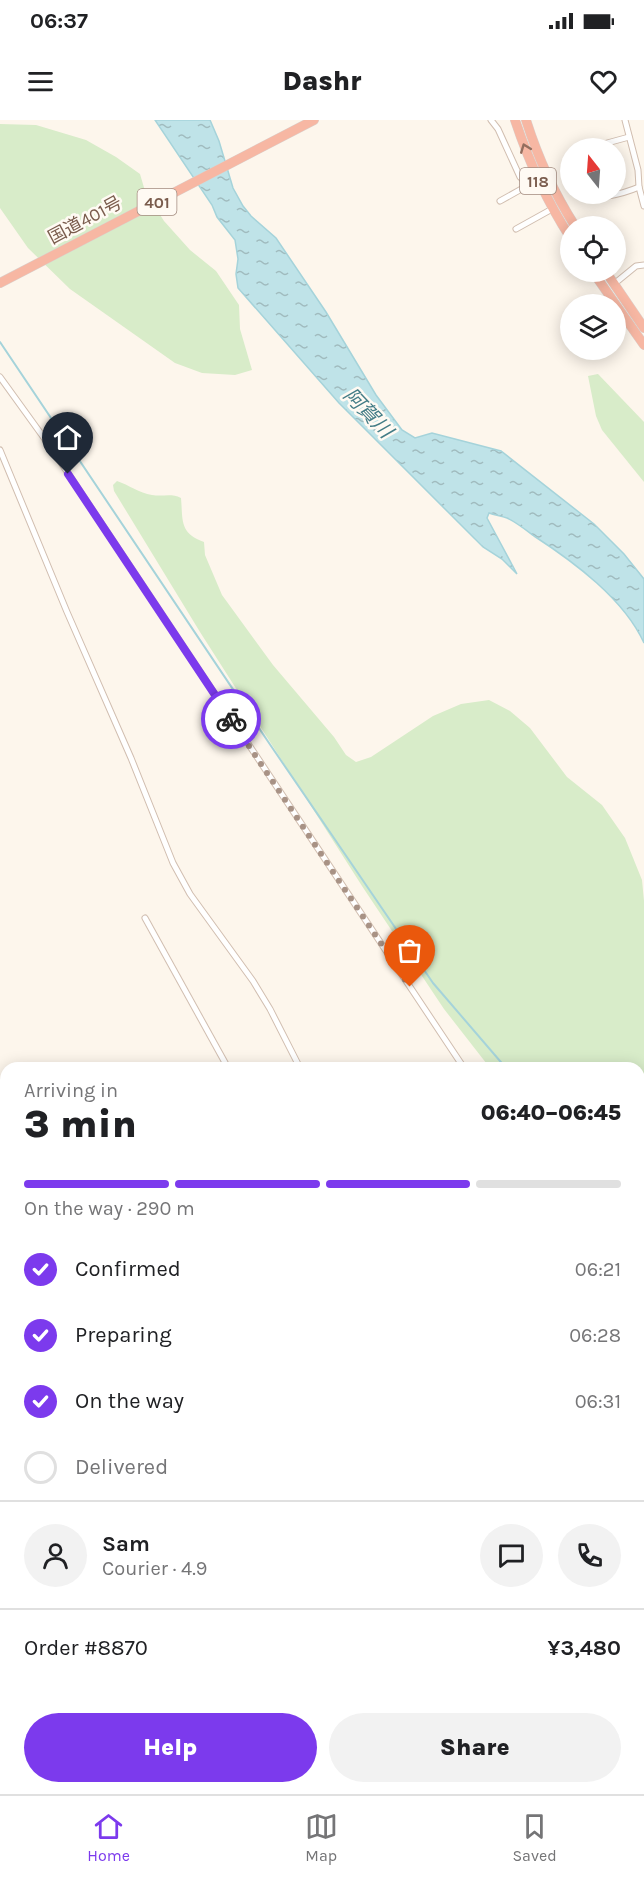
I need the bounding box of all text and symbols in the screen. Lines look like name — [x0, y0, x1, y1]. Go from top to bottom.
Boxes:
text: 06:37 — [30, 8, 88, 34]
icon: menu — [24, 65, 57, 98]
text: Dashr — [282, 65, 362, 97]
icon: heart — [587, 65, 620, 98]
north arrow — [560, 138, 626, 204]
map controls — [560, 138, 626, 360]
one-way arrow — [520, 143, 532, 154]
road number: 118 — [520, 168, 556, 194]
road number: 401 — [138, 189, 176, 215]
street label: 国道401号 — [44, 191, 126, 249]
button: locate — [560, 216, 626, 282]
button: layers — [560, 294, 626, 360]
water label: 阿賀川 — [339, 383, 399, 444]
pin — [42, 412, 93, 474]
icon: home — [51, 421, 84, 454]
courier — [201, 689, 261, 749]
icon: bike — [215, 703, 248, 736]
pin — [384, 925, 435, 987]
icon: bag — [393, 934, 426, 967]
text: Arriving in — [24, 1079, 118, 1102]
text: 06:40–06:45 — [481, 1100, 621, 1126]
text: 3 min — [24, 1101, 137, 1147]
text: On the way · 290 m — [24, 1197, 195, 1220]
icon: check — [24, 1253, 57, 1286]
text: Confirmed — [75, 1256, 181, 1282]
text: 06:21 — [575, 1258, 621, 1281]
icon: check — [24, 1319, 57, 1352]
text: Preparing — [75, 1322, 172, 1348]
text: 06:28 — [569, 1324, 621, 1347]
icon: check — [24, 1385, 57, 1418]
text: On the way — [75, 1388, 184, 1414]
text: 06:31 — [575, 1390, 621, 1413]
text: Delivered — [75, 1454, 168, 1480]
button: person — [24, 1524, 87, 1587]
button: chat — [480, 1524, 543, 1587]
button: phone — [558, 1524, 621, 1587]
text: Sam — [102, 1531, 150, 1557]
text: Courier · 4.9 — [102, 1557, 207, 1580]
text: Order #8870 — [24, 1635, 148, 1661]
text: ¥3,480 — [548, 1635, 621, 1661]
button: Help — [24, 1713, 317, 1782]
button: Share — [329, 1713, 621, 1782]
tab: Home — [87, 1810, 130, 1865]
tab: Map — [305, 1810, 338, 1865]
tab: Saved — [512, 1810, 557, 1865]

